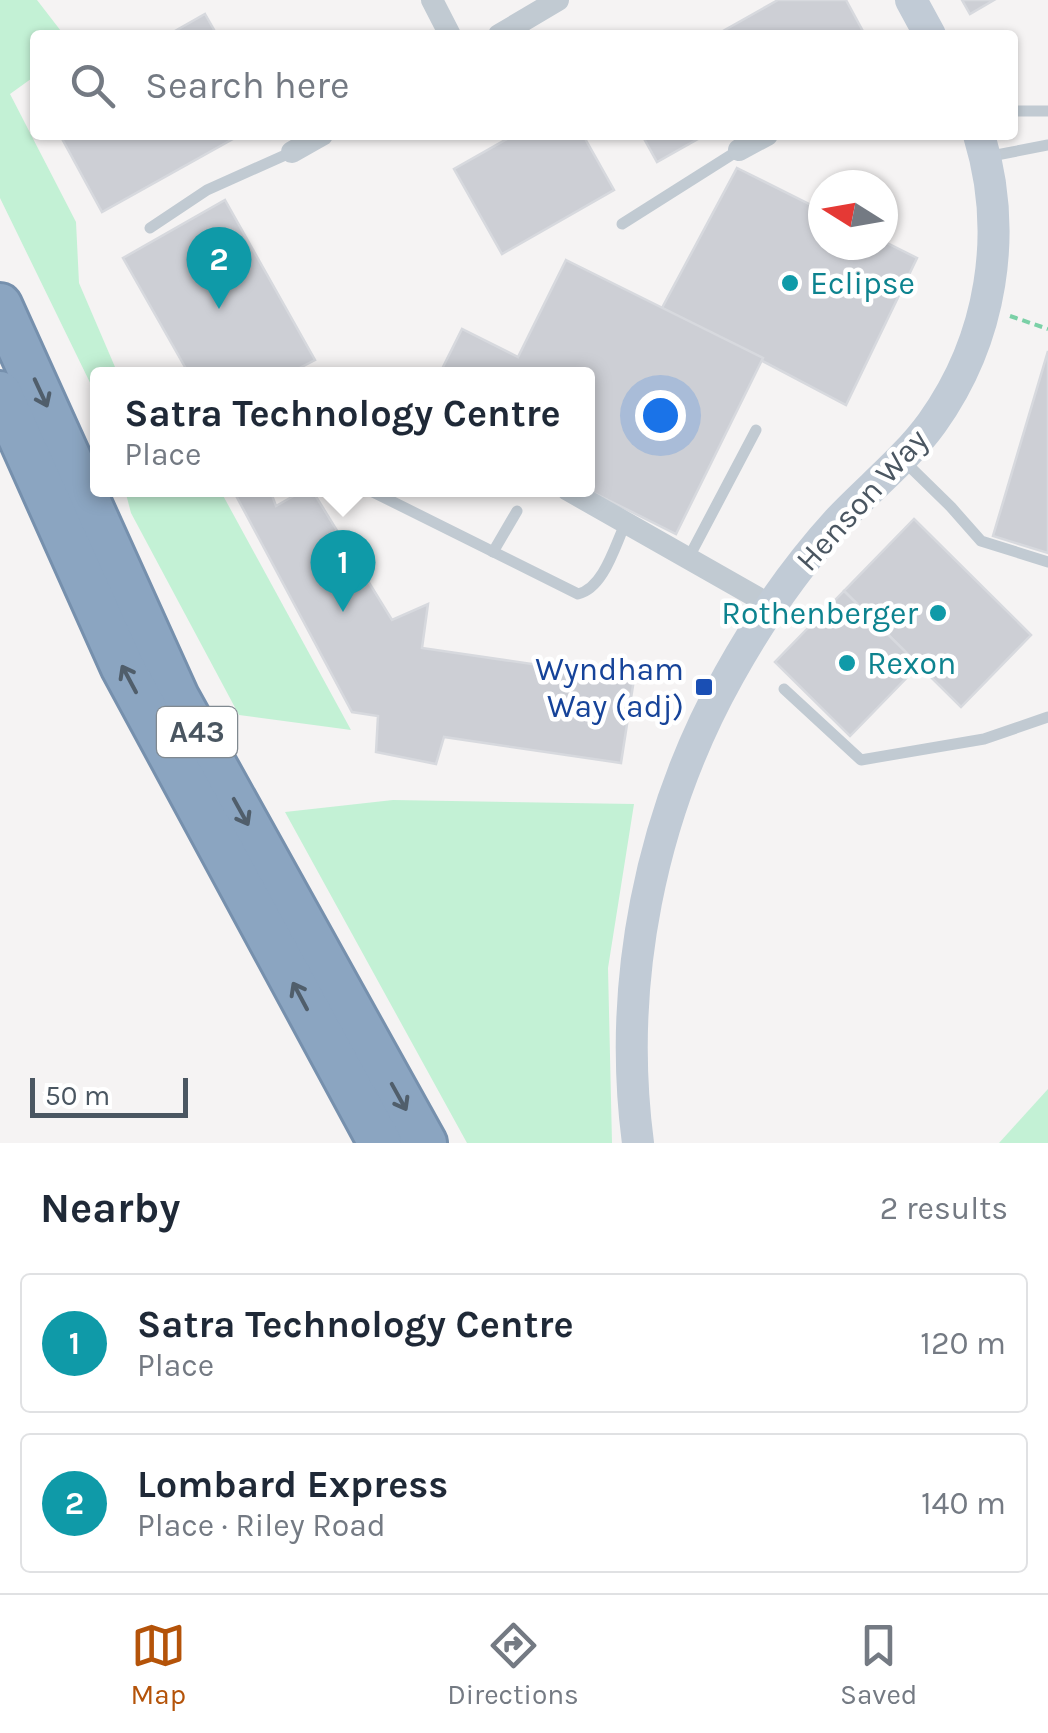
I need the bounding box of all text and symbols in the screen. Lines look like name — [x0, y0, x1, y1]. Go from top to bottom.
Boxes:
search box — [30, 30, 1018, 140]
icon: search — [65, 58, 120, 113]
text: Search here — [145, 63, 349, 108]
north arrow — [808, 170, 898, 260]
pin: 2 — [186, 226, 252, 309]
place label: Eclipse — [810, 265, 915, 302]
marker: Eclipse — [779, 272, 801, 294]
popup — [90, 367, 595, 497]
one-way arrow — [33, 377, 51, 408]
your location — [635, 390, 686, 441]
text: Satra Technology Centre — [124, 391, 561, 436]
street label: Henson Way — [789, 421, 936, 579]
text: Place — [124, 436, 201, 473]
pin: 1 — [310, 530, 376, 612]
place label: Rothenberger — [721, 595, 918, 632]
marker: Rothenberger — [927, 602, 949, 624]
place label: Rexon — [867, 645, 956, 682]
place label: Wyndham Way (adj) — [535, 651, 684, 725]
marker: Rexon — [836, 652, 858, 674]
one-way arrow — [119, 664, 138, 694]
marker: Wyndham Way (adj) — [693, 676, 715, 698]
road number: A43 — [157, 707, 237, 757]
one-way arrow — [232, 797, 252, 827]
one-way arrow — [289, 982, 309, 1011]
scale bar — [30, 1073, 188, 1118]
text: 50 m — [45, 1079, 110, 1112]
one-way arrow — [389, 1081, 409, 1111]
text: Nearby — [40, 1183, 180, 1233]
text: 2 results — [880, 1190, 1008, 1227]
text: Satra Technology Centre — [137, 1302, 574, 1347]
text: 1 — [69, 1325, 80, 1362]
text: 120 m — [920, 1325, 1006, 1362]
text: Place — [137, 1347, 214, 1384]
text: Lombard Express — [137, 1462, 448, 1507]
text: 2 — [65, 1485, 84, 1522]
text: 140 m — [921, 1485, 1006, 1522]
text: Place · Riley Road — [137, 1507, 386, 1544]
tab: Map — [131, 1618, 186, 1711]
tab: Directions — [447, 1618, 579, 1711]
tab: Saved — [840, 1618, 917, 1711]

